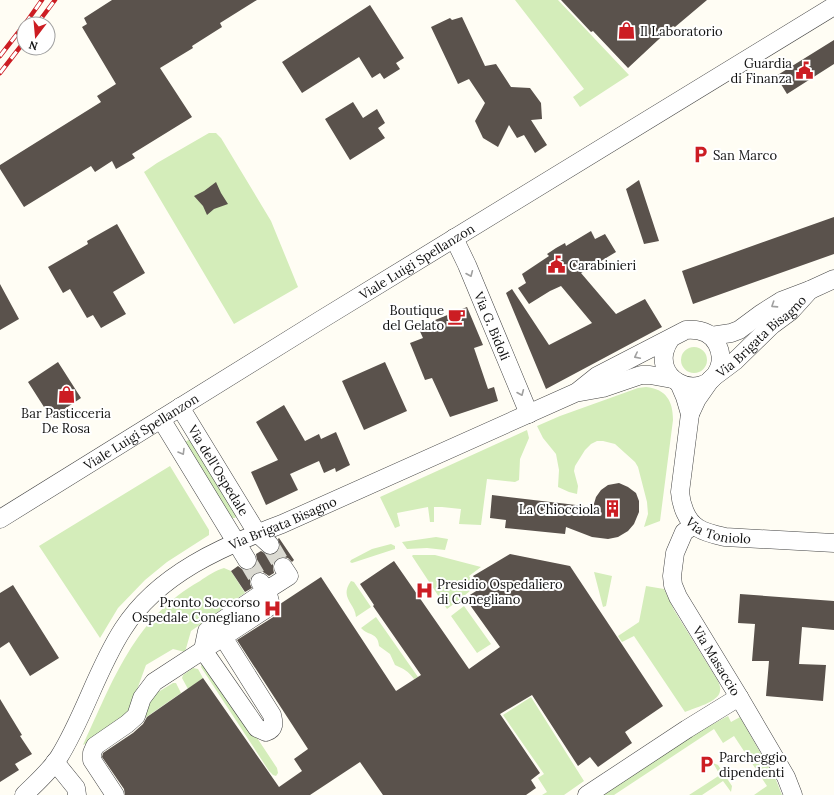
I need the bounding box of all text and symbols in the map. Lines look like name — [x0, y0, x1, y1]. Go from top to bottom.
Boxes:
north arrow — [16, 16, 56, 56]
shop icon: Il Laboratorio — [617, 21, 637, 41]
place label: Il Laboratorio — [640, 23, 723, 40]
text: N — [27, 38, 39, 54]
place label: Guardia di Finanza — [731, 55, 792, 87]
public building icon: Guardia di Finanza — [795, 60, 815, 80]
parking icon: San Marco — [690, 145, 710, 165]
place label: San Marco — [713, 147, 777, 164]
street label: Viale Luigi Spellanzon — [355, 219, 478, 303]
public building icon: Carabinieri — [546, 255, 566, 275]
place label: Carabinieri — [569, 257, 636, 274]
one-way arrow — [466, 270, 474, 277]
street label: Via G. Bidoli — [470, 288, 514, 363]
street label: Via Brigata Bisagno — [712, 291, 810, 381]
one-way arrow — [771, 300, 778, 308]
place label: Boutique del Gelato — [382, 302, 444, 334]
cafe icon: Boutique del Gelato — [447, 307, 467, 327]
one-way arrow — [633, 351, 641, 359]
shop icon: Bar Pasticceria De Rosa — [56, 384, 76, 404]
street label: Viale Luigi Spellanzon — [80, 389, 202, 474]
one-way arrow — [516, 390, 524, 397]
place label: Bar Pasticceria De Rosa — [21, 405, 111, 437]
street label: Via dell'Ospedale — [184, 421, 253, 518]
one-way arrow — [177, 448, 185, 455]
street label: Via Brigata Bisagno — [225, 492, 339, 554]
building icon: La Chiocciola — [603, 499, 623, 519]
place label: La Chiocciola — [519, 501, 600, 518]
street label: Via Toniolo — [681, 513, 752, 547]
place label: Presidio Ospedaliero di Conegliano — [437, 576, 563, 608]
hospital icon: Presidio Ospedaliero di Conegliano — [414, 581, 434, 601]
place label: Pronto Soccorso Ospedale Conegliano — [132, 594, 260, 626]
hospital icon: Pronto Soccorso Ospedale Conegliano — [263, 599, 283, 619]
street label: Via Masaccio — [689, 622, 745, 699]
place label: Parcheggio dipendenti — [719, 749, 787, 781]
parking icon: Parcheggio dipendenti — [696, 754, 716, 774]

